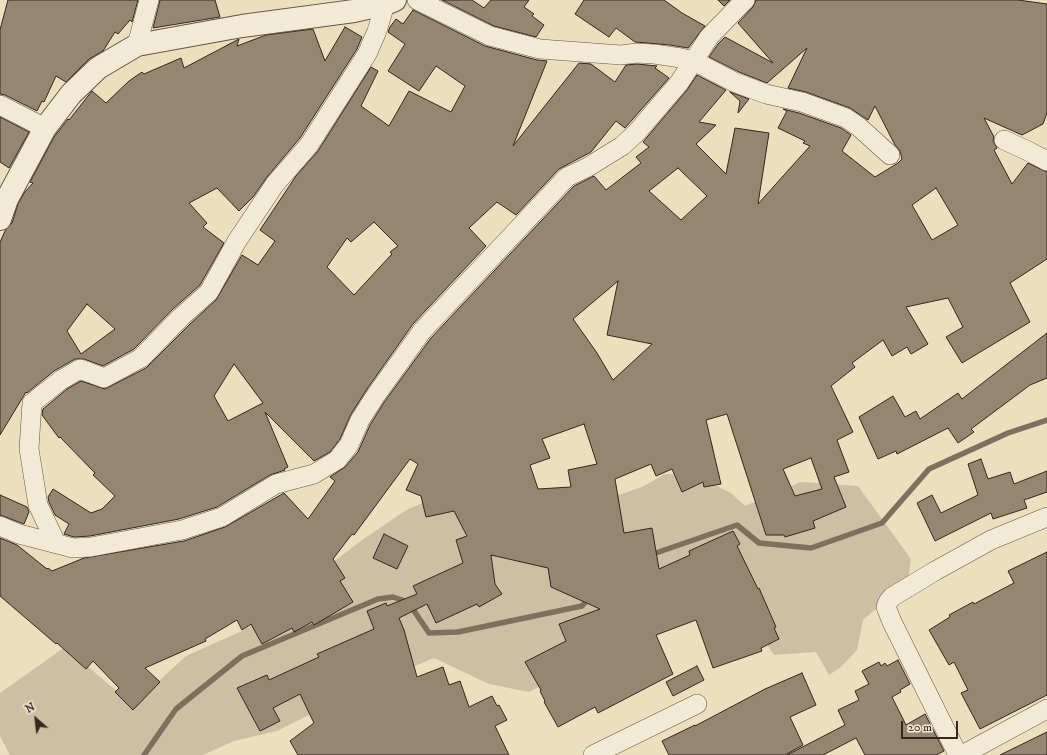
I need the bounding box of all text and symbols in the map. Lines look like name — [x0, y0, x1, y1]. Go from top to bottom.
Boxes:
north arrow — [16, 699, 56, 739]
text: N — [23, 700, 38, 717]
scale bar — [903, 713, 960, 739]
text: 20 m — [908, 720, 932, 735]

